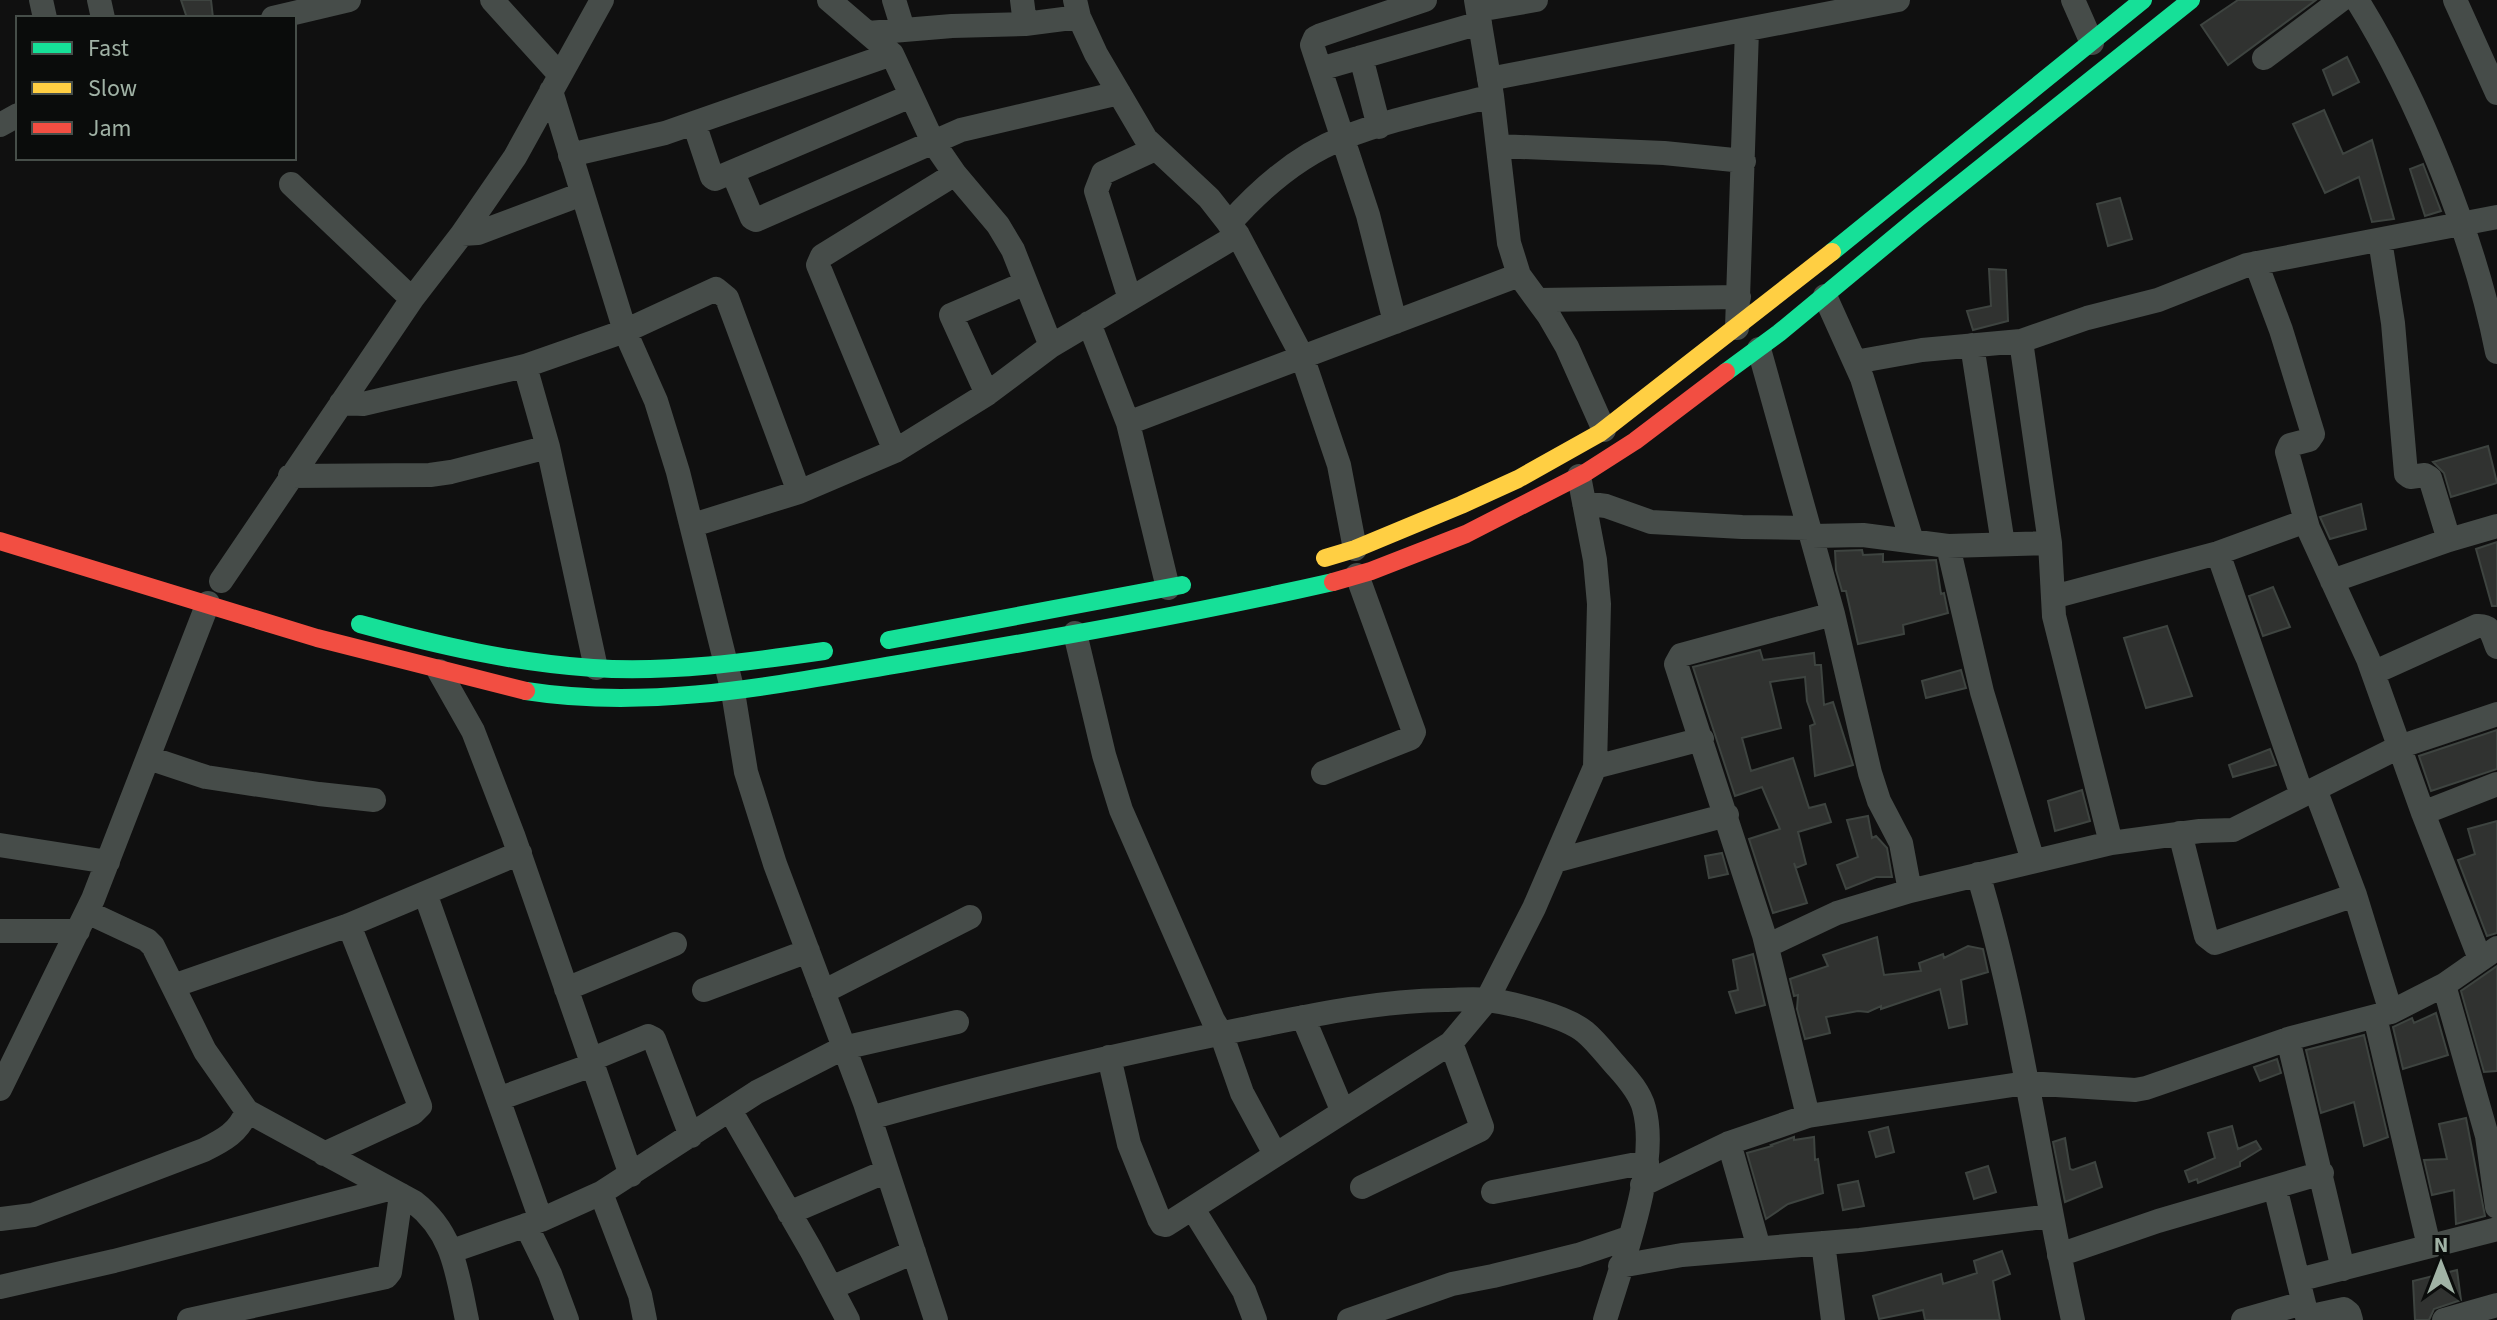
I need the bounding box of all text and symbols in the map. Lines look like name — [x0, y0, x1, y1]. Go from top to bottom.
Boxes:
legend — [16, 16, 296, 160]
text: Fast — [88, 31, 129, 66]
text: Slow — [88, 71, 137, 106]
text: Jam — [88, 111, 132, 146]
north arrow — [2401, 1224, 2481, 1304]
text: N — [2434, 1229, 2448, 1261]

